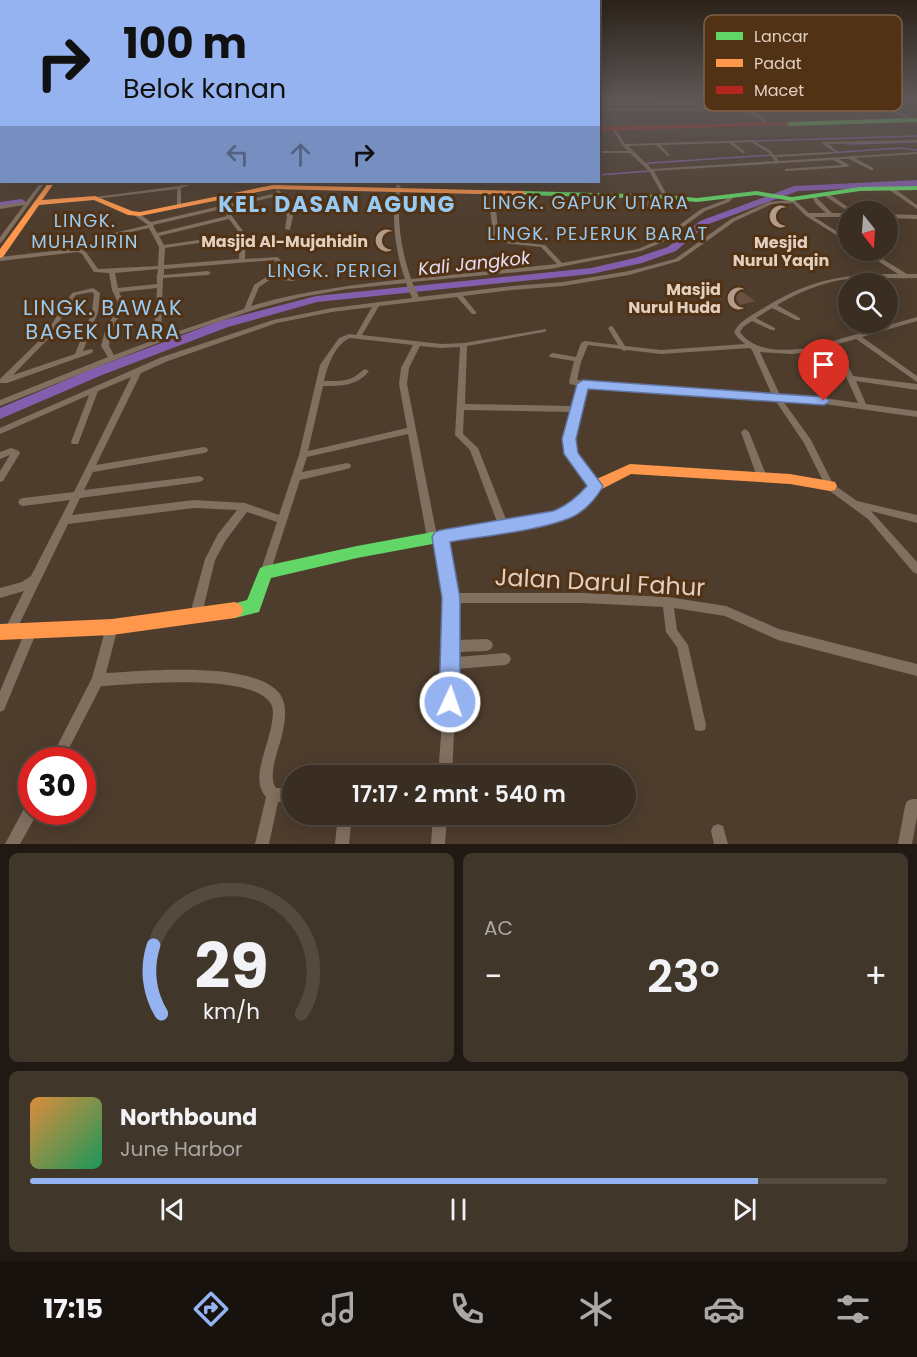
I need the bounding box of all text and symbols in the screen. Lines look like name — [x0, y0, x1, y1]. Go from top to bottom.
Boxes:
text: 100 m — [123, 14, 247, 73]
legend — [704, 15, 902, 111]
icon: right — [24, 24, 102, 102]
text: Lancar — [754, 25, 808, 48]
text: Padat — [754, 52, 802, 75]
text: Belok kanan — [123, 70, 286, 107]
text: Macet — [754, 79, 804, 102]
icon: left — [221, 138, 254, 171]
icon: ahead — [284, 138, 317, 171]
icon: right — [347, 138, 380, 171]
district label: KEL. DASAN AGUNG — [218, 189, 456, 220]
district label: LINGK. GAPUK UTARA — [483, 190, 689, 215]
north arrow — [838, 201, 898, 261]
map controls — [838, 201, 898, 333]
mosque icon: Mesjid Nurul Yaqin — [768, 204, 794, 230]
district label: LINGK. MUHAJIRIN — [31, 208, 139, 254]
district label: LINGK. PEJERUK BARAT — [487, 221, 709, 246]
mosque icon: Masjid Al-Mujahidin — [373, 228, 399, 254]
place label: Masjid Al-Mujahidin — [201, 230, 368, 253]
place label: Mesjid Nurul Yaqin — [733, 231, 829, 272]
water label: Kali Jangkok — [417, 245, 532, 281]
district label: LINGK. PERIGI — [267, 258, 399, 283]
button: search — [838, 273, 898, 333]
place label: Masjid Nurul Huda — [628, 278, 721, 319]
mosque icon: Masjid Nurul Huda — [726, 285, 752, 311]
district label: LINGK. BAWAK BAGEK UTARA — [23, 293, 183, 346]
pin — [798, 339, 849, 401]
icon: arrive — [807, 348, 840, 381]
street label: Jalan Darul Fahur — [494, 560, 706, 604]
position arrow — [418, 670, 482, 734]
speed limit sign: 30 — [18, 747, 96, 825]
text: 17:17 · 2 mnt · 540 m — [352, 779, 566, 810]
text: AC — [484, 914, 513, 942]
text: 29 — [194, 922, 268, 1010]
text: 23° — [647, 945, 720, 1008]
text: − — [484, 953, 502, 1000]
text: + — [864, 953, 887, 1000]
text: km/h — [203, 997, 260, 1028]
text: Northbound — [120, 1102, 257, 1133]
text: June Harbor — [120, 1135, 243, 1163]
icon: previous — [156, 1193, 189, 1226]
icon: pause — [442, 1193, 475, 1226]
icon: next — [728, 1193, 761, 1226]
icon: directions — [190, 1288, 232, 1330]
icon: music — [318, 1288, 360, 1330]
icon: phone — [446, 1288, 488, 1330]
icon: climate — [575, 1288, 617, 1330]
icon: car — [703, 1288, 745, 1330]
icon: filters — [832, 1288, 874, 1330]
text: 17:15 — [43, 1290, 103, 1327]

